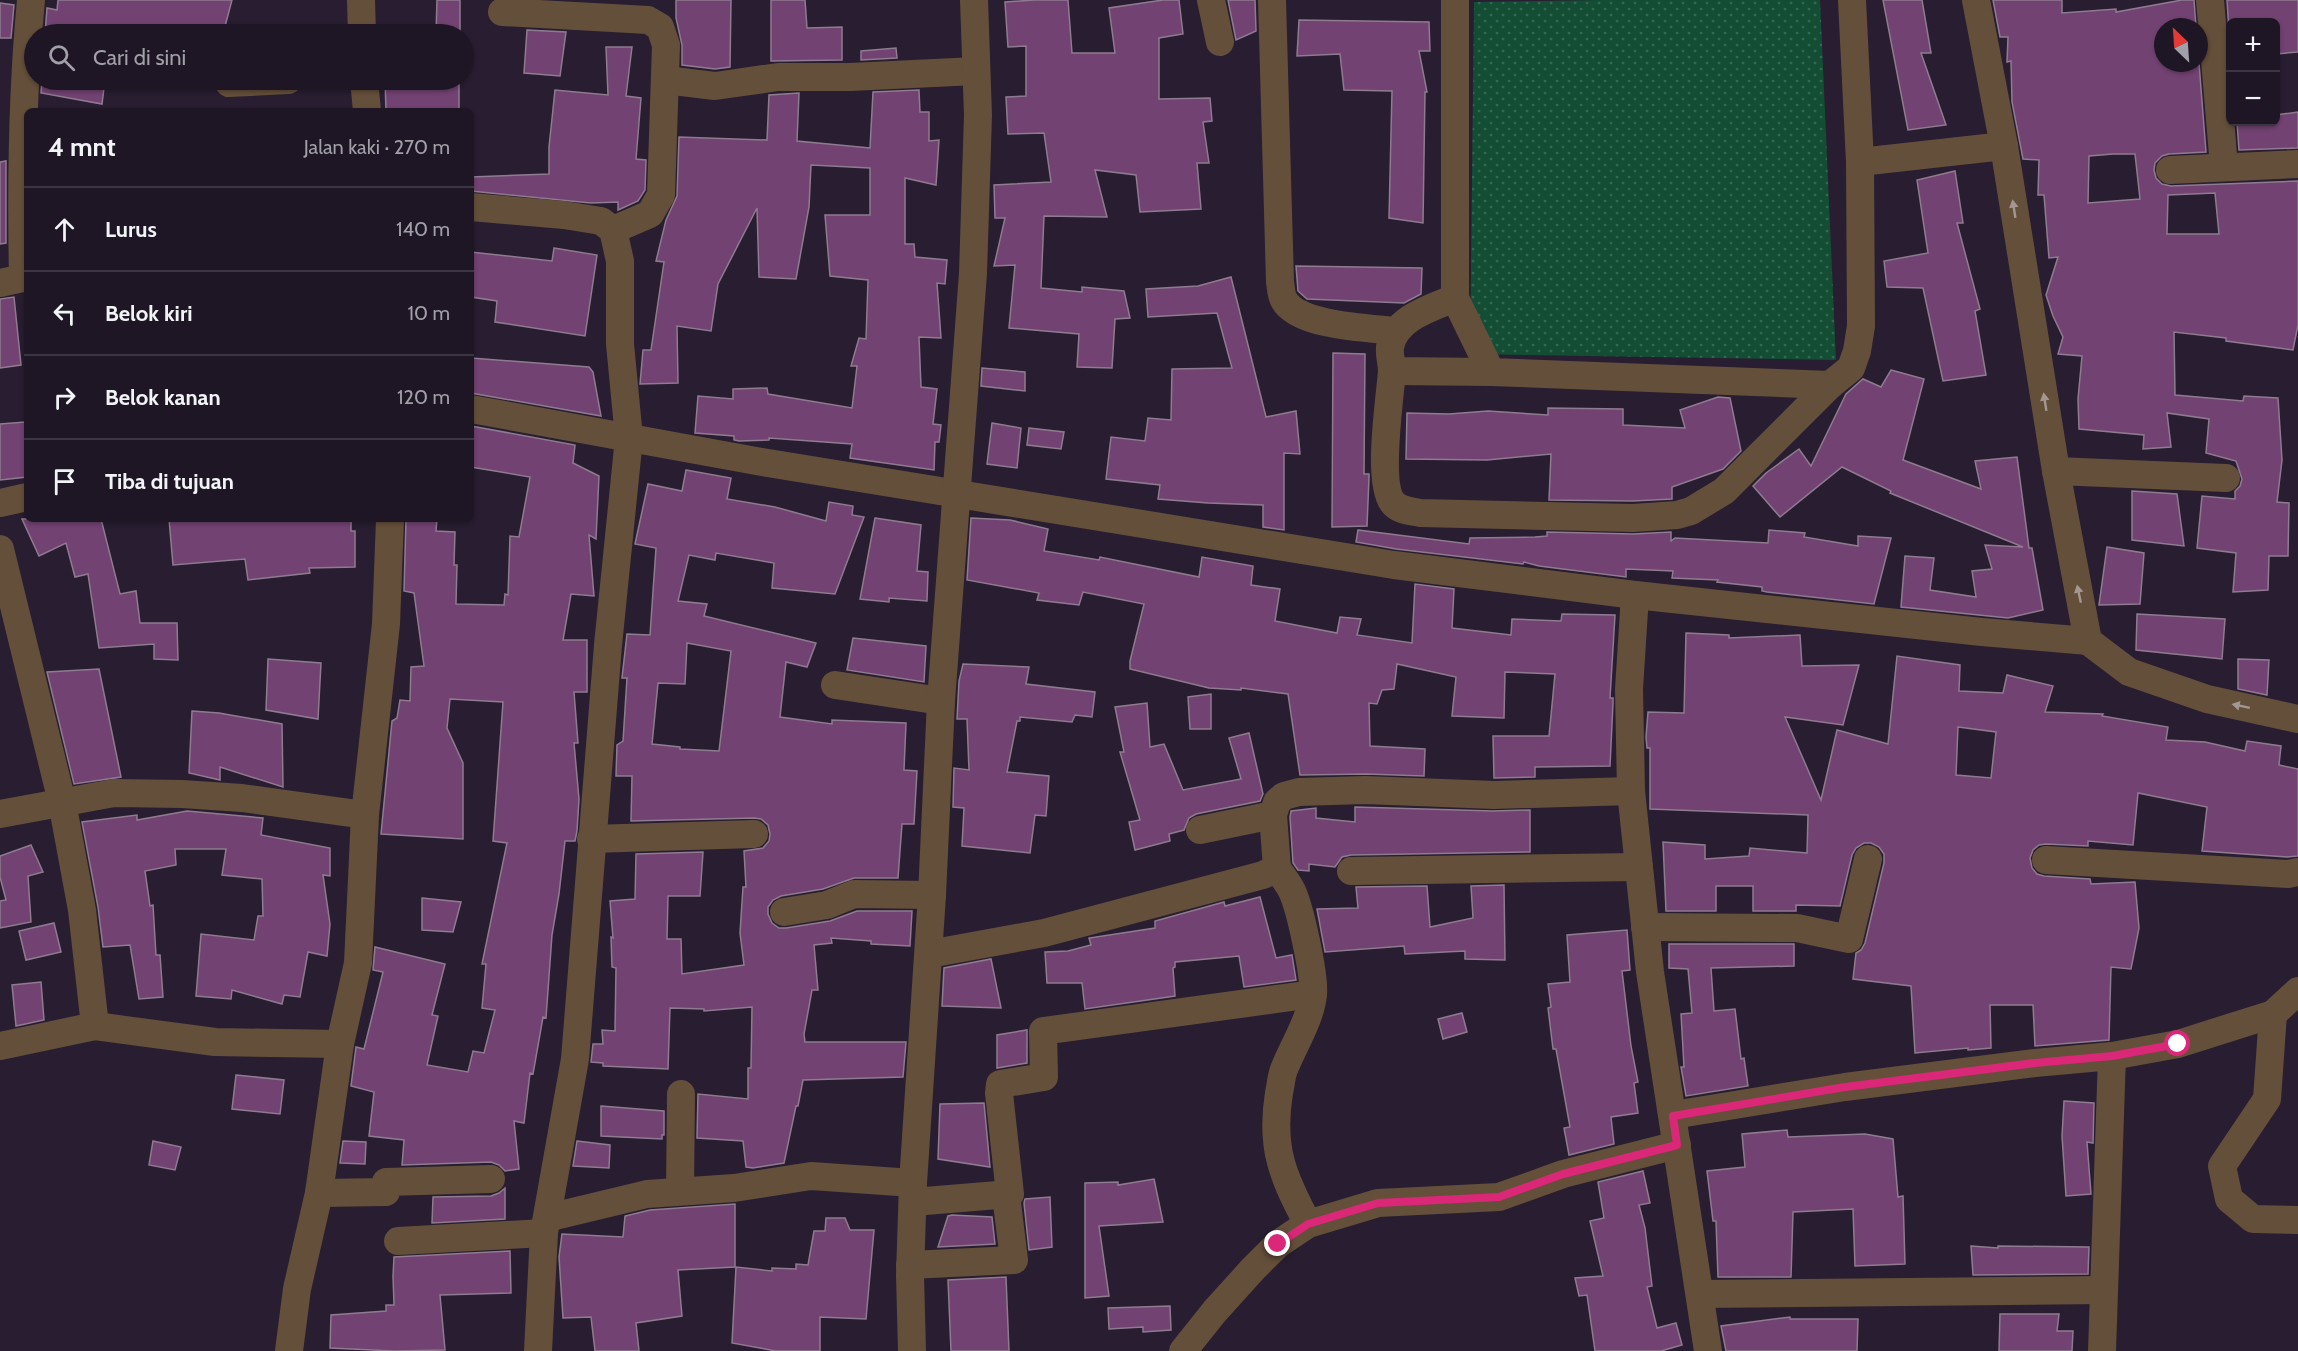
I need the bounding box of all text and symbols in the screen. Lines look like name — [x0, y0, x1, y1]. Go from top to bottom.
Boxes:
north arrow — [2154, 18, 2208, 72]
map controls — [2226, 18, 2280, 126]
button: + — [2226, 18, 2280, 72]
search box — [24, 24, 474, 90]
icon: search — [45, 41, 78, 74]
text: Cari di sini — [93, 44, 186, 71]
button: − — [2226, 72, 2280, 126]
text: 4 mnt — [48, 131, 116, 163]
text: Jalan kaki · 270 m — [304, 135, 450, 159]
one-way arrow — [2010, 200, 2019, 219]
icon: ahead — [48, 213, 81, 246]
text: Lurus — [105, 216, 157, 243]
text: 140 m — [396, 217, 450, 241]
icon: left — [48, 297, 81, 330]
text: Belok kiri — [105, 300, 192, 327]
text: 10 m — [407, 301, 450, 325]
icon: right — [48, 381, 81, 414]
text: Belok kanan — [105, 384, 221, 411]
text: 120 m — [397, 385, 450, 409]
one-way arrow — [2040, 392, 2049, 411]
icon: arrive — [48, 465, 81, 498]
text: Tiba di tujuan — [105, 468, 234, 495]
one-way arrow — [2074, 584, 2083, 603]
one-way arrow — [2231, 701, 2250, 710]
route start — [2164, 1030, 2190, 1056]
route end — [1264, 1230, 1290, 1256]

